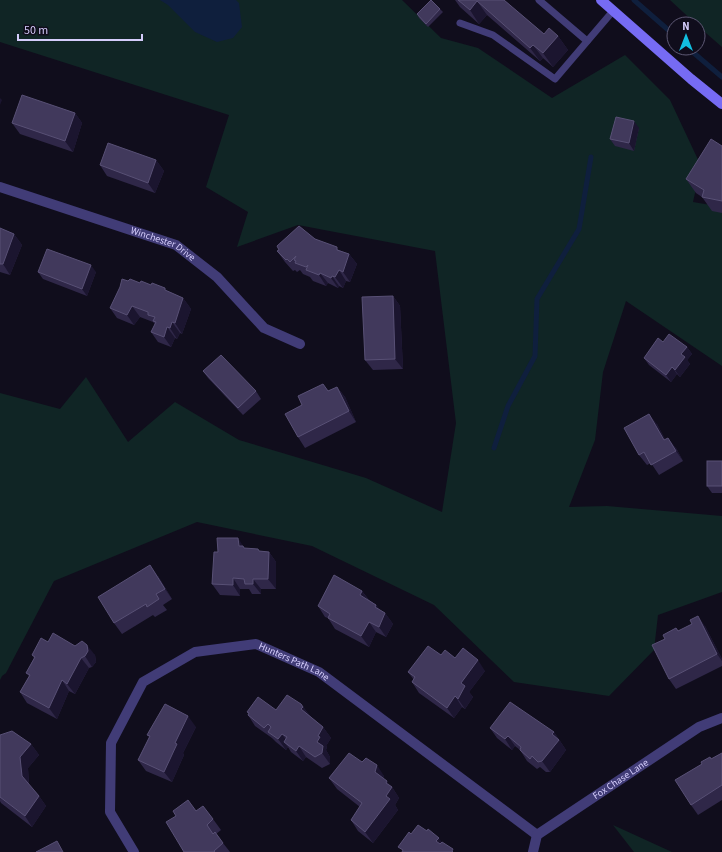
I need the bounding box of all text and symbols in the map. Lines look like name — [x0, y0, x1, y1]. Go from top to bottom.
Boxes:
scale bar — [18, 16, 142, 42]
north arrow — [666, 16, 706, 56]
text: N — [682, 19, 690, 34]
text: 50 m — [24, 22, 48, 39]
street label: Winchester Drive — [129, 224, 198, 265]
street label: Hunters Path Lane — [256, 639, 332, 684]
street label: Fox Chase Lane — [590, 756, 651, 803]

